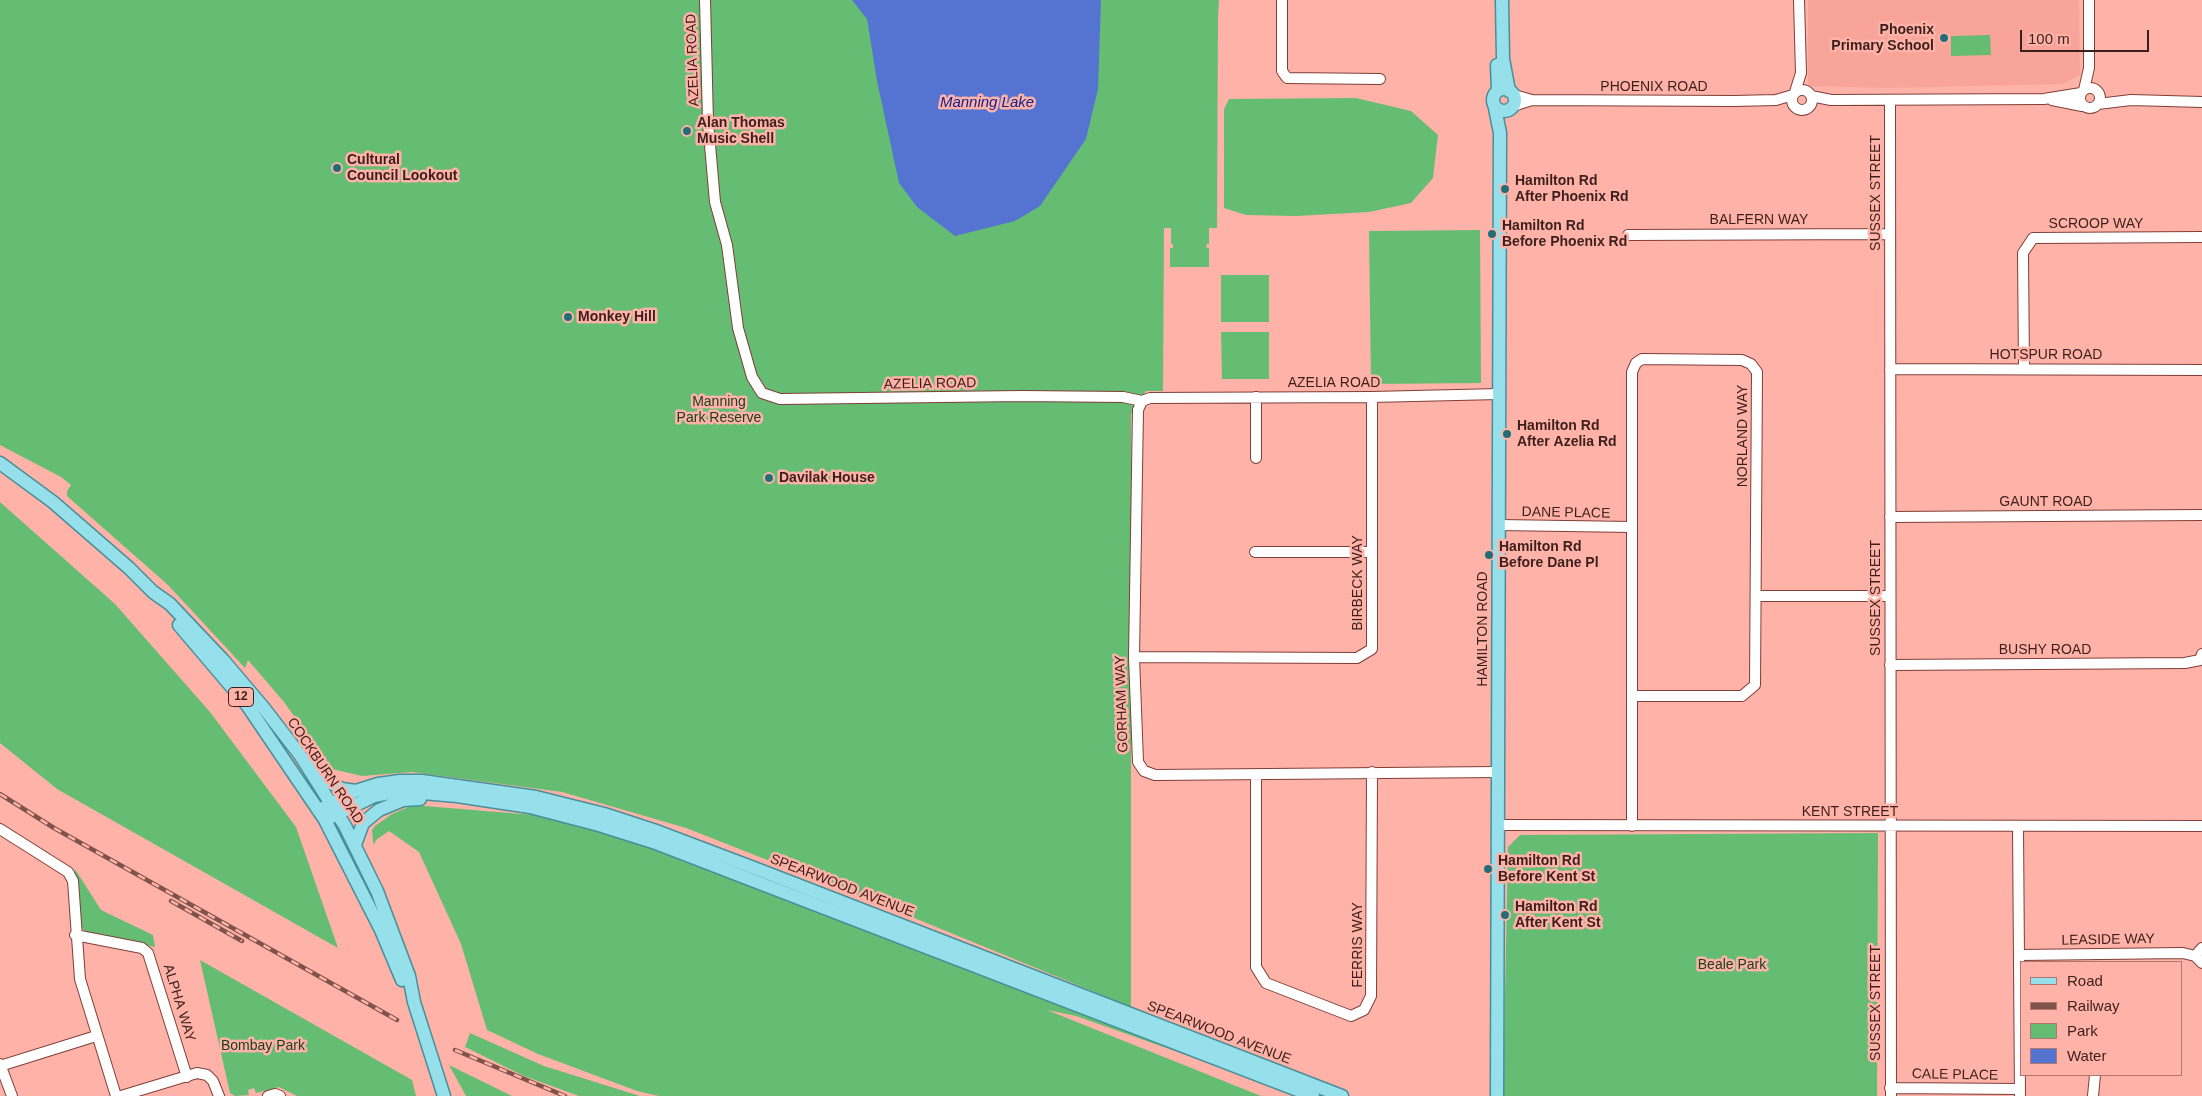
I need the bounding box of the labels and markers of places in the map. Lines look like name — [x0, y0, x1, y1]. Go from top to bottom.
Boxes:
place label: Phoenix Primary School — [1831, 22, 1934, 54]
marker: Phoenix Primary School — [1938, 32, 1950, 44]
place label: Alan Thomas Music Shell — [697, 115, 785, 148]
marker: Alan Thomas Music Shell — [681, 125, 693, 137]
place label: Cultural Council Lookout — [347, 152, 457, 184]
marker: Cultural Council Lookout — [331, 162, 343, 174]
place label: Hamilton Rd After Phoenix Rd — [1515, 173, 1629, 206]
marker: Hamilton Rd After Phoenix Rd — [1499, 183, 1511, 195]
place label: Hamilton Rd Before Phoenix Rd — [1502, 218, 1627, 250]
marker: Hamilton Rd Before Phoenix Rd — [1486, 228, 1498, 240]
place label: Monkey Hill — [578, 309, 656, 325]
marker: Monkey Hill — [562, 311, 574, 323]
place label: Hamilton Rd After Azelia Rd — [1517, 418, 1617, 451]
marker: Hamilton Rd After Azelia Rd — [1501, 428, 1513, 440]
place label: Davilak House — [779, 470, 875, 486]
marker: Davilak House — [763, 472, 775, 484]
place label: Hamilton Rd Before Dane Pl — [1499, 539, 1599, 572]
marker: Hamilton Rd Before Dane Pl — [1483, 549, 1495, 561]
place label: Hamilton Rd Before Kent St — [1498, 853, 1595, 886]
marker: Hamilton Rd Before Kent St — [1482, 863, 1494, 875]
place label: Hamilton Rd After Kent St — [1515, 899, 1601, 932]
marker: Hamilton Rd After Kent St — [1499, 909, 1511, 921]

